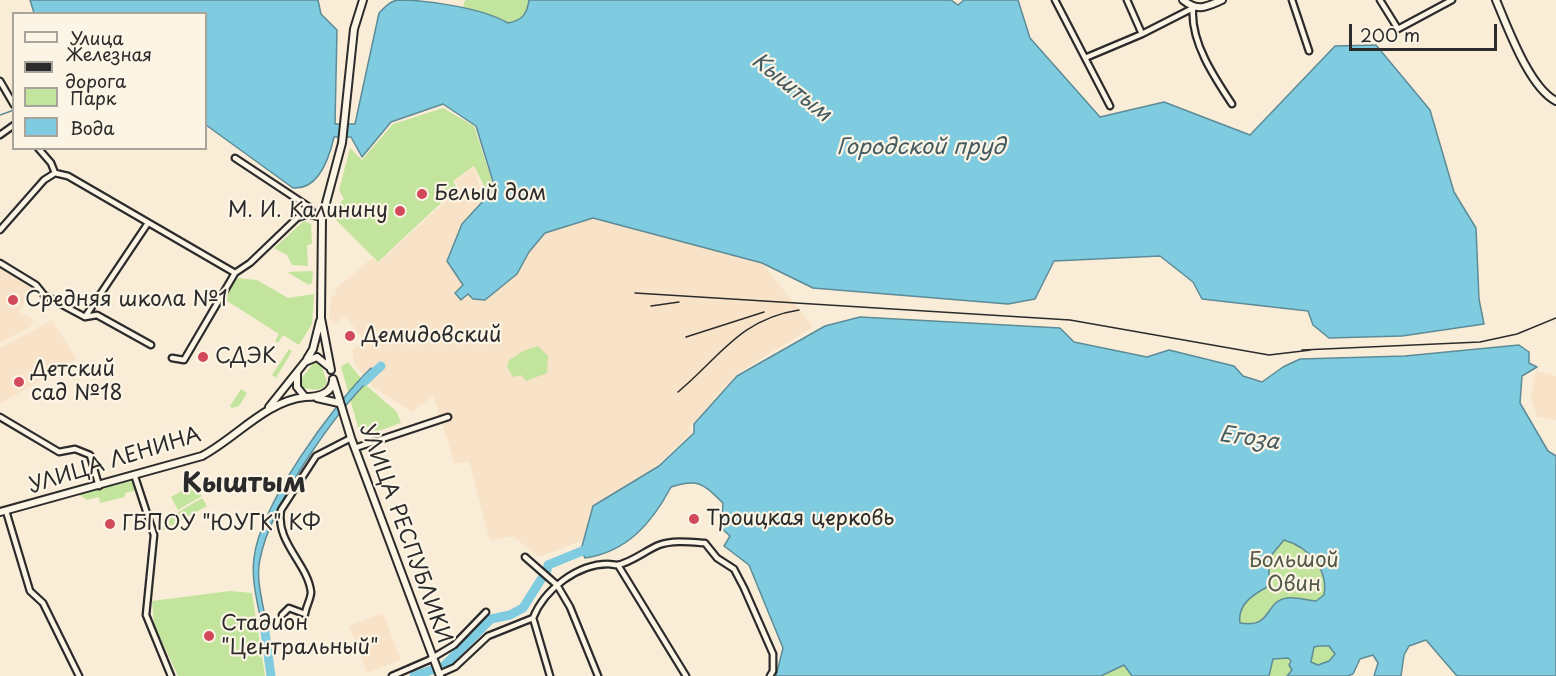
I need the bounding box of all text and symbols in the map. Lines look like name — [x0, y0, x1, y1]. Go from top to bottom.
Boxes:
legend — [12, 12, 207, 150]
scale bar — [1352, 12, 1500, 50]
text: 200 m — [1360, 21, 1420, 48]
text: Улица — [70, 24, 124, 51]
text: Железная дорога — [65, 40, 152, 94]
water label: Кыштым — [746, 48, 836, 128]
text: Парк — [70, 84, 116, 111]
text: Вода — [70, 114, 115, 141]
water label: Городской пруд — [837, 135, 1005, 161]
place label: Белый дом — [434, 181, 546, 207]
marker: Белый дом — [415, 187, 429, 201]
place label: М. И. Калинину — [228, 198, 388, 224]
marker: М. И. Калинину — [393, 204, 407, 218]
place label: Средняя школа №1 — [25, 287, 228, 313]
marker: Средняя школа №1 — [6, 293, 20, 307]
place label: Демидовский — [362, 323, 501, 349]
marker: Демидовский — [343, 329, 357, 343]
place label: СДЭК — [215, 344, 277, 370]
marker: СДЭК — [196, 350, 210, 364]
place label: Детский сад №18 — [31, 357, 123, 407]
marker: Детский сад №18 — [12, 375, 26, 389]
street label: УЛИЦА РЕСПУБЛИКИ — [353, 421, 457, 647]
water label: Егоза — [1217, 422, 1281, 456]
street label: УЛИЦА ЛЕНИНА — [26, 423, 204, 499]
district label: Кыштым — [182, 469, 306, 501]
place label: Троицкая церковь — [706, 506, 894, 532]
place label: ГБПОУ "ЮУГК" КФ — [122, 511, 320, 537]
marker: Троицкая церковь — [687, 512, 701, 526]
marker: ГБПОУ "ЮУГК" КФ — [103, 517, 117, 531]
park label: Большой Овин — [1249, 548, 1339, 598]
place label: Стадион "Центральный" — [221, 611, 379, 661]
marker: Стадион "Центральный" — [202, 629, 216, 643]

